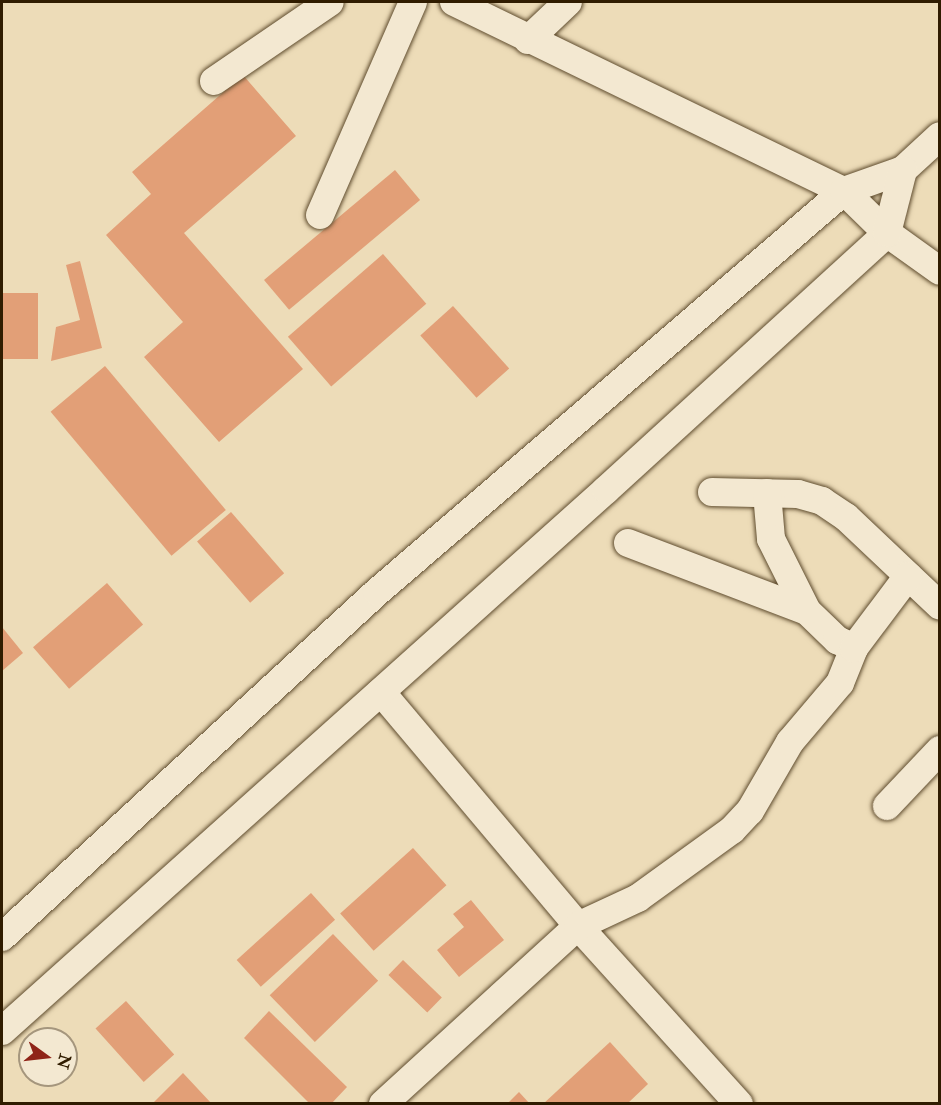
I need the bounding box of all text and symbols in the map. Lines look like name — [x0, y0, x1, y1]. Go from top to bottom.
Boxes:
north arrow — [18, 1027, 78, 1087]
text: N — [52, 1052, 75, 1071]

